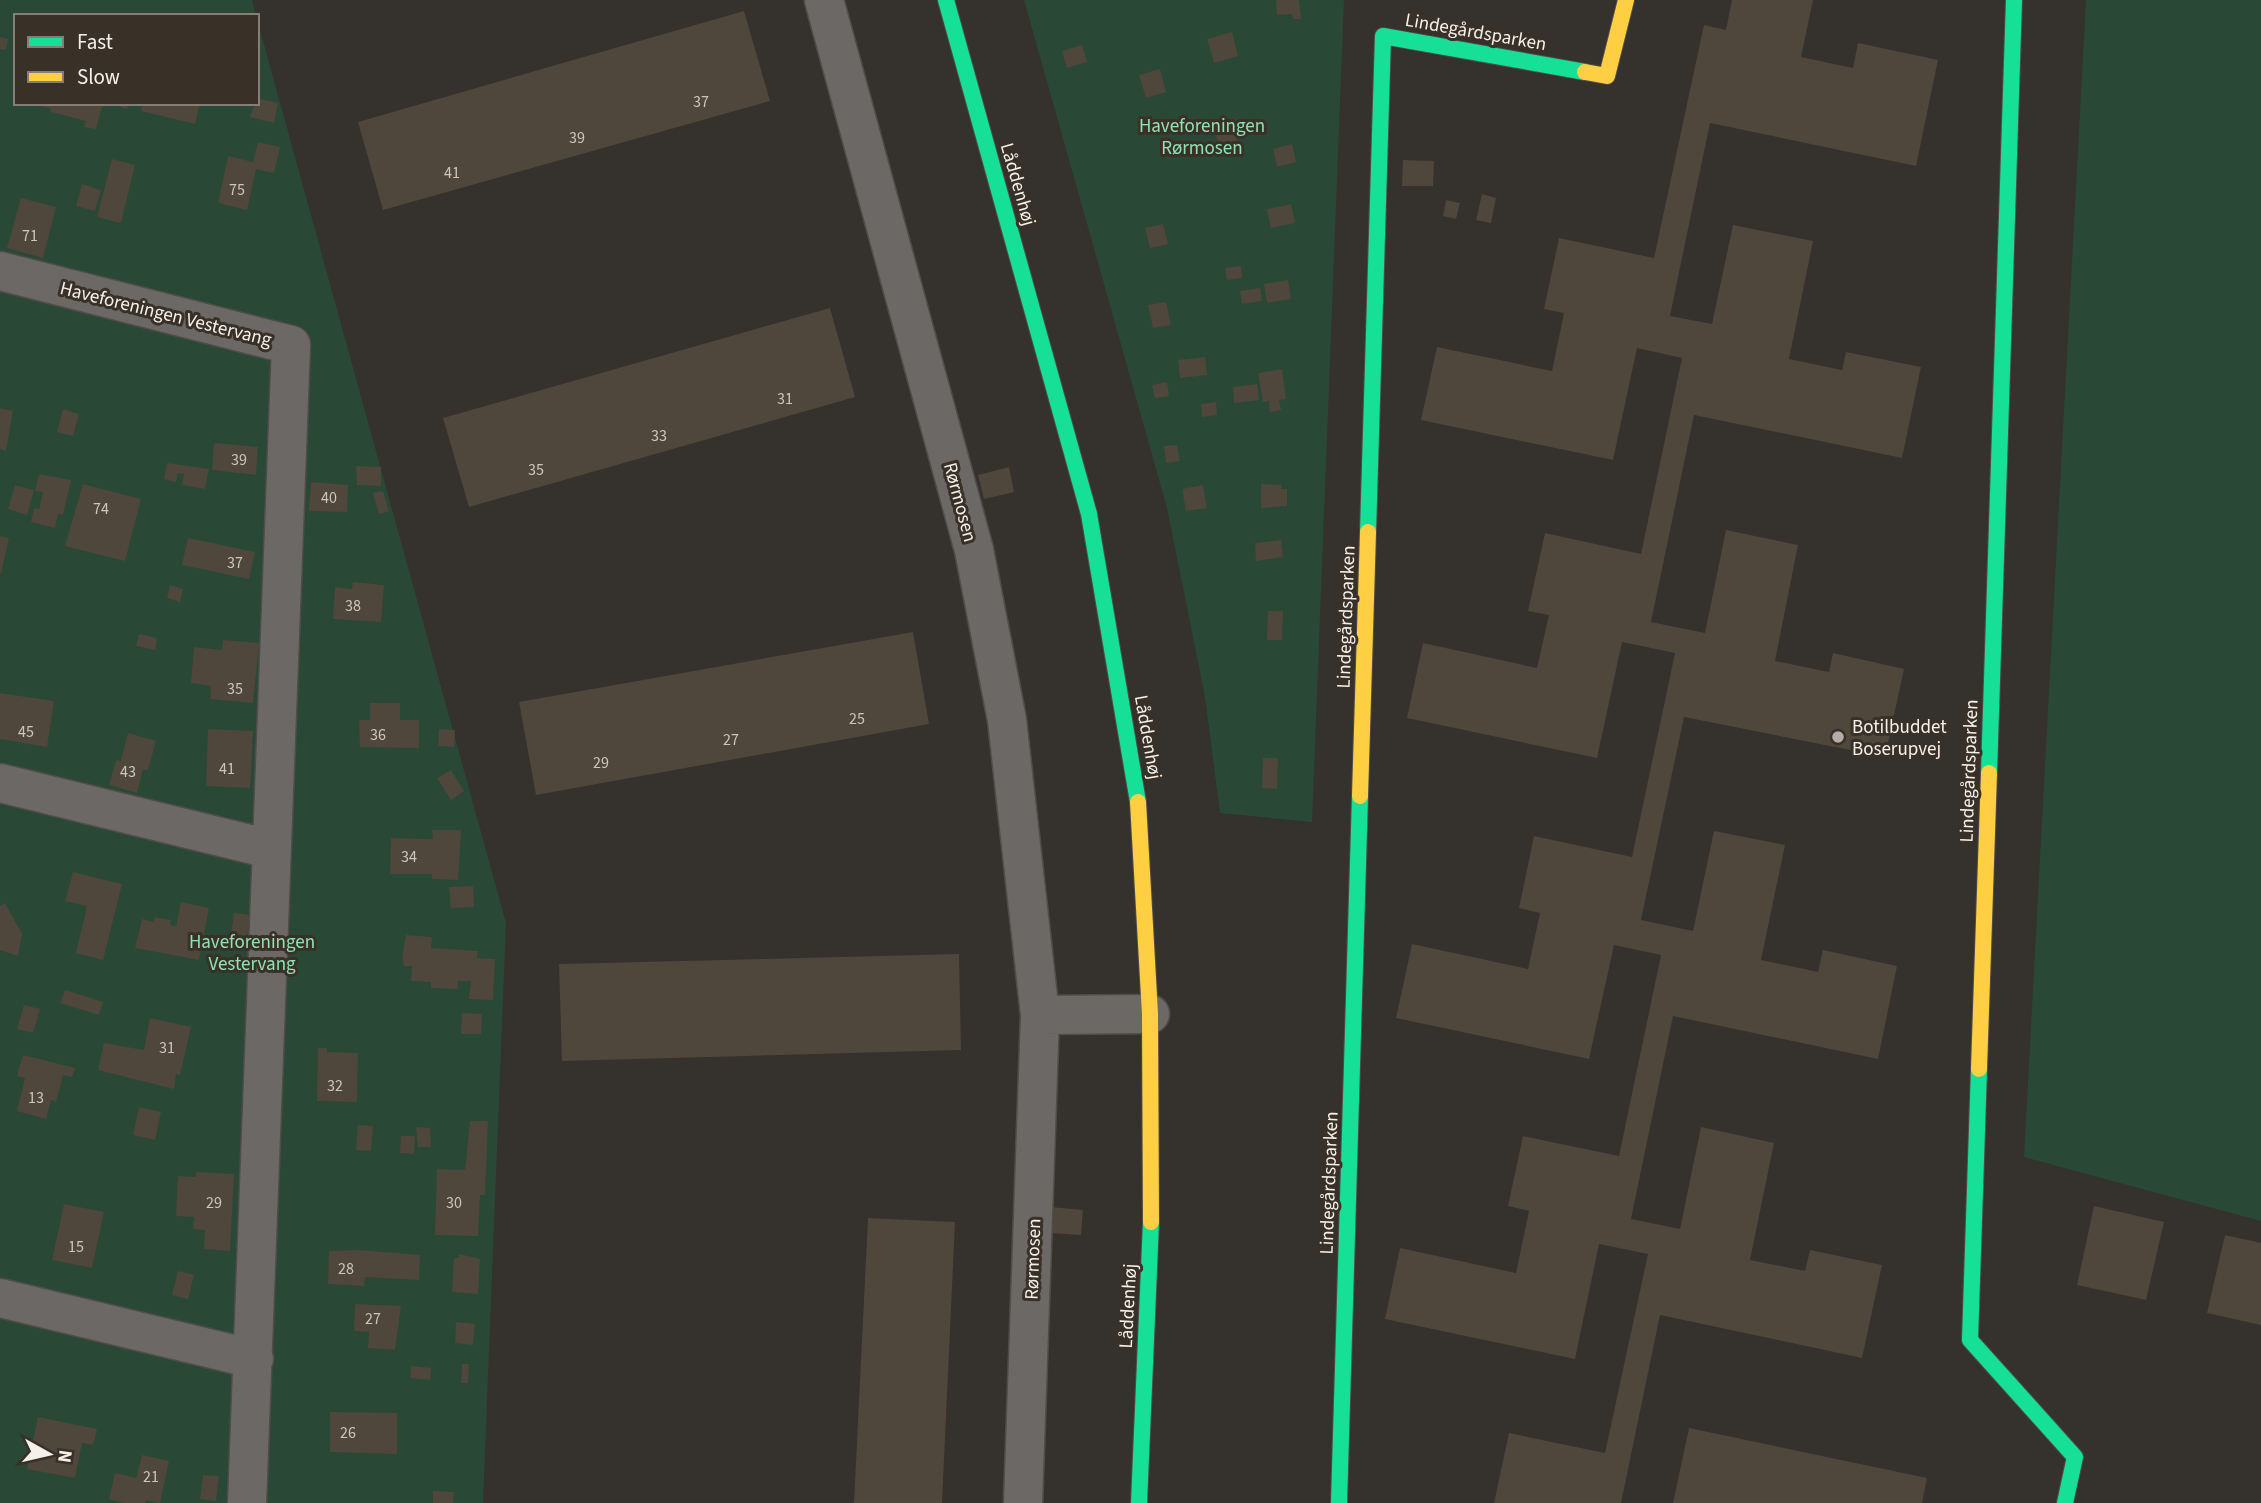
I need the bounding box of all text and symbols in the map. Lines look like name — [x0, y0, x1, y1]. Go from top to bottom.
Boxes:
street label: Lindegårdsparken — [1403, 7, 1549, 58]
legend — [14, 14, 259, 105]
text: Fast — [77, 27, 113, 57]
text: Slow — [77, 62, 120, 92]
house number: 37 — [693, 91, 709, 113]
park label: Haveforeningen Rørmosen — [1139, 113, 1265, 162]
house number: 39 — [569, 127, 585, 149]
street label: Låddenhøj — [993, 140, 1042, 229]
house number: 41 — [444, 162, 460, 184]
house number: 75 — [229, 179, 245, 201]
house number: 71 — [22, 225, 38, 247]
street label: Haveforeningen Vestervang — [57, 275, 275, 354]
house number: 31 — [777, 388, 793, 410]
house number: 33 — [651, 425, 667, 447]
house number: 39 — [231, 449, 247, 471]
house number: 35 — [528, 459, 544, 481]
street label: Rørmosen — [936, 460, 983, 545]
house number: 40 — [321, 487, 337, 509]
house number: 74 — [93, 498, 109, 520]
street label: Lindegårdsparken — [1331, 545, 1362, 689]
house number: 37 — [227, 552, 243, 574]
house number: 38 — [345, 595, 361, 617]
house number: 35 — [227, 678, 243, 700]
street label: Låddenhøj — [1127, 693, 1168, 781]
street label: Lindegårdsparken — [1954, 699, 1985, 843]
house number: 25 — [849, 708, 865, 730]
place label: Botilbuddet Boserupvej — [1852, 714, 1947, 763]
house number: 45 — [18, 721, 34, 743]
house number: 36 — [370, 724, 386, 746]
house number: 27 — [723, 729, 739, 751]
marker: Botilbuddet Boserupvej — [1830, 729, 1846, 745]
house number: 29 — [593, 752, 609, 774]
house number: 41 — [219, 758, 235, 780]
house number: 43 — [120, 761, 136, 783]
house number: 34 — [401, 846, 417, 868]
park label: Haveforeningen Vestervang — [189, 929, 315, 978]
house number: 31 — [159, 1037, 175, 1059]
house number: 32 — [327, 1075, 343, 1097]
house number: 13 — [28, 1087, 44, 1109]
street label: Lindegårdsparken — [1314, 1111, 1345, 1255]
house number: 29 — [206, 1192, 222, 1214]
house number: 30 — [446, 1192, 462, 1214]
street label: Rørmosen — [1019, 1218, 1048, 1300]
house number: 15 — [68, 1236, 84, 1258]
house number: 28 — [338, 1258, 354, 1280]
street label: Låddenhøj — [1113, 1263, 1144, 1349]
house number: 27 — [365, 1308, 381, 1330]
north arrow — [14, 1419, 84, 1489]
house number: 26 — [340, 1422, 356, 1444]
text: N — [50, 1448, 79, 1464]
house number: 21 — [143, 1466, 159, 1488]

